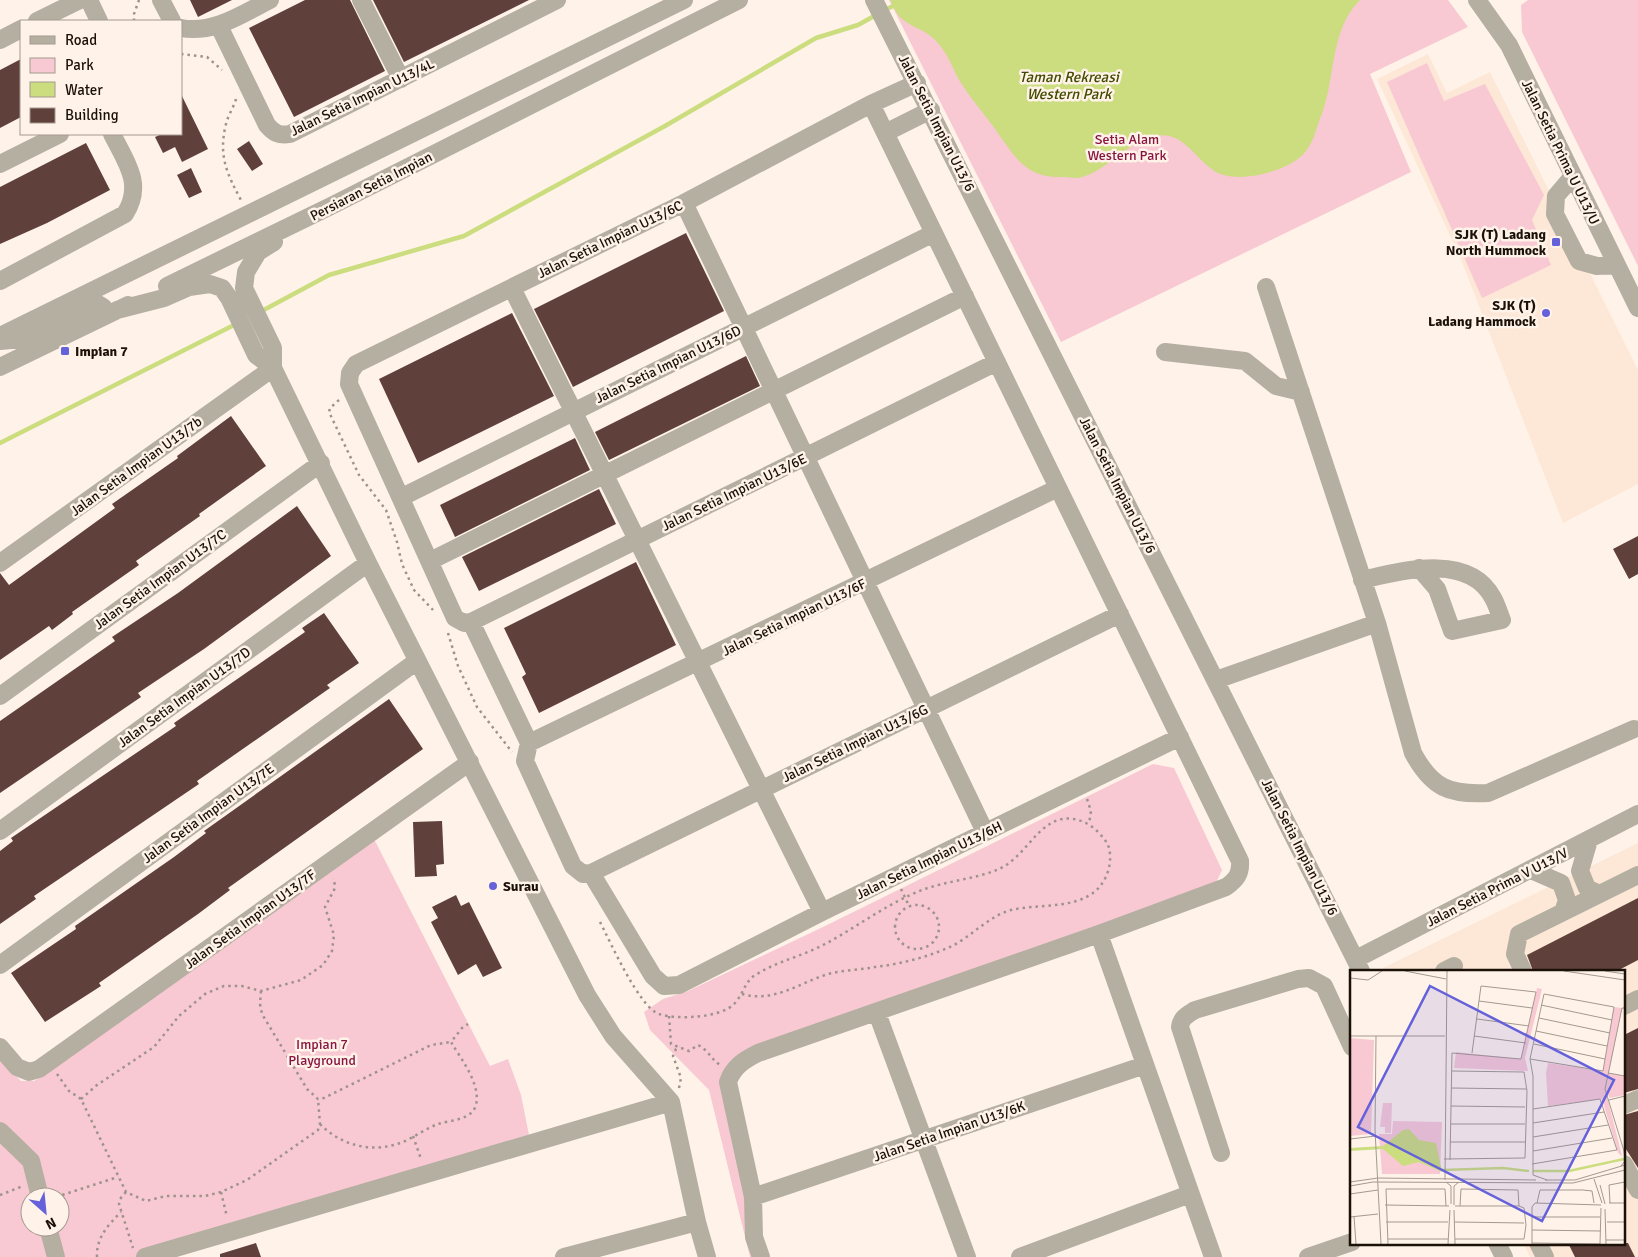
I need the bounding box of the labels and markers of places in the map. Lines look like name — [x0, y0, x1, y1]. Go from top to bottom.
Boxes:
place label: SJK (T) Ladang North Hummock — [1446, 226, 1547, 259]
marker: SJK (T) Ladang North Hummock — [1550, 236, 1562, 248]
place label: SJK (T) Ladang Hammock — [1428, 297, 1537, 330]
marker: SJK (T) Ladang Hammock — [1540, 307, 1552, 319]
place label: Impian 7 — [75, 343, 128, 360]
marker: Impian 7 — [59, 345, 71, 357]
place label: Surau — [503, 878, 539, 895]
marker: Surau — [487, 880, 499, 892]

